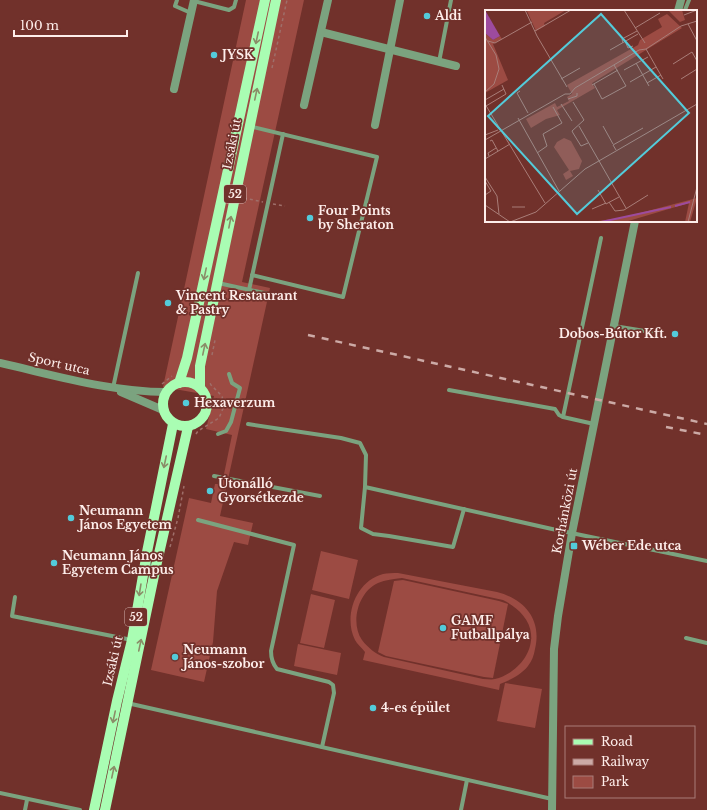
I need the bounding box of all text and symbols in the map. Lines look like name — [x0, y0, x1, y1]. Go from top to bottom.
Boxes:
place label: Aldi — [434, 8, 462, 23]
inset map — [485, 10, 697, 222]
marker: Aldi — [422, 11, 432, 21]
scale bar — [14, 12, 127, 38]
text: 100 m — [20, 18, 59, 33]
one-way arrow — [253, 31, 261, 44]
place label: JYSK — [219, 47, 255, 62]
marker: JYSK — [209, 50, 219, 60]
one-way arrow — [252, 88, 260, 101]
street label: Izsáki út — [219, 117, 244, 170]
road number: 52 — [224, 185, 246, 203]
place label: Four Points by Sheraton — [317, 203, 394, 232]
marker: Four Points by Sheraton — [305, 213, 315, 223]
one-way arrow — [226, 216, 234, 229]
one-way arrow — [201, 268, 209, 281]
place label: Vincent Restaurant & Pastry — [175, 288, 298, 317]
marker: Vincent Restaurant & Pastry — [163, 298, 173, 308]
place label: Dobos-Bútor Kft. — [559, 326, 667, 341]
marker: Dobos-Bútor Kft. — [670, 329, 680, 339]
one-way arrow — [200, 343, 208, 356]
street label: Sport utca — [27, 349, 92, 378]
place label: Hexaverzum — [194, 395, 276, 410]
marker: Hexaverzum — [181, 398, 191, 408]
one-way arrow — [161, 455, 169, 468]
street label: Korhánközi út — [549, 466, 580, 555]
place label: Útonálló Gyorsétkezde — [218, 475, 304, 505]
marker: Útonálló Gyorsétkezde — [205, 486, 215, 496]
place label: Neumann János Egyetem — [76, 503, 173, 532]
marker: Neumann János Egyetem — [66, 513, 76, 523]
place label: Wéber Ede utca — [581, 538, 681, 553]
marker: Wéber Ede utca — [569, 541, 579, 551]
place label: Neumann János Egyetem Campus — [62, 548, 174, 577]
marker: Neumann János Egyetem Campus — [49, 558, 59, 568]
one-way arrow — [136, 583, 144, 596]
road number: 52 — [125, 608, 147, 626]
place label: GAMF Futballpálya — [451, 613, 530, 642]
marker: GAMF Futballpálya — [438, 623, 448, 633]
street label: Izsáki út — [99, 634, 126, 688]
one-way arrow — [136, 638, 144, 651]
place label: Neumann János-szobor — [180, 642, 265, 671]
marker: Neumann János-szobor — [170, 652, 180, 662]
place label: 4-es épület — [381, 700, 450, 715]
marker: 4-es épület — [368, 703, 378, 713]
one-way arrow — [109, 710, 117, 723]
legend — [565, 726, 695, 798]
text: Road — [601, 734, 633, 749]
text: Railway — [601, 754, 650, 769]
one-way arrow — [109, 766, 117, 779]
text: Park — [601, 774, 629, 789]

